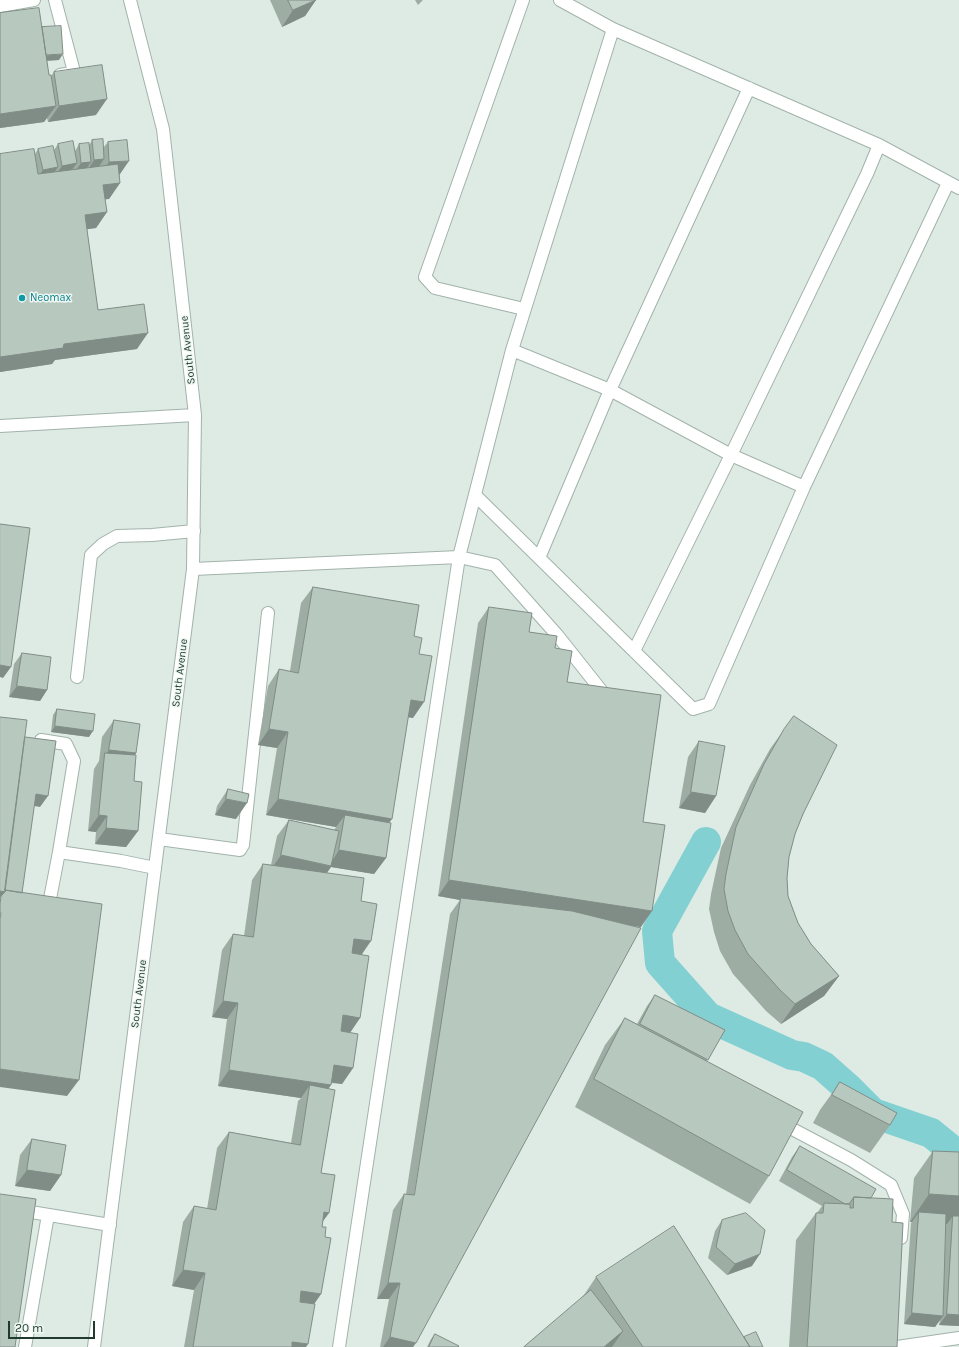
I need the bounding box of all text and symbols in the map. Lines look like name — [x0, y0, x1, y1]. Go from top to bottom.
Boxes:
place label: Neomax — [30, 291, 71, 305]
marker: Neomax — [17, 293, 27, 303]
street label: South Avenue — [178, 315, 198, 385]
street label: South Avenue — [169, 638, 191, 708]
street label: South Avenue — [128, 959, 150, 1029]
scale bar — [10, 1313, 97, 1339]
text: 20 m — [15, 1321, 43, 1335]

